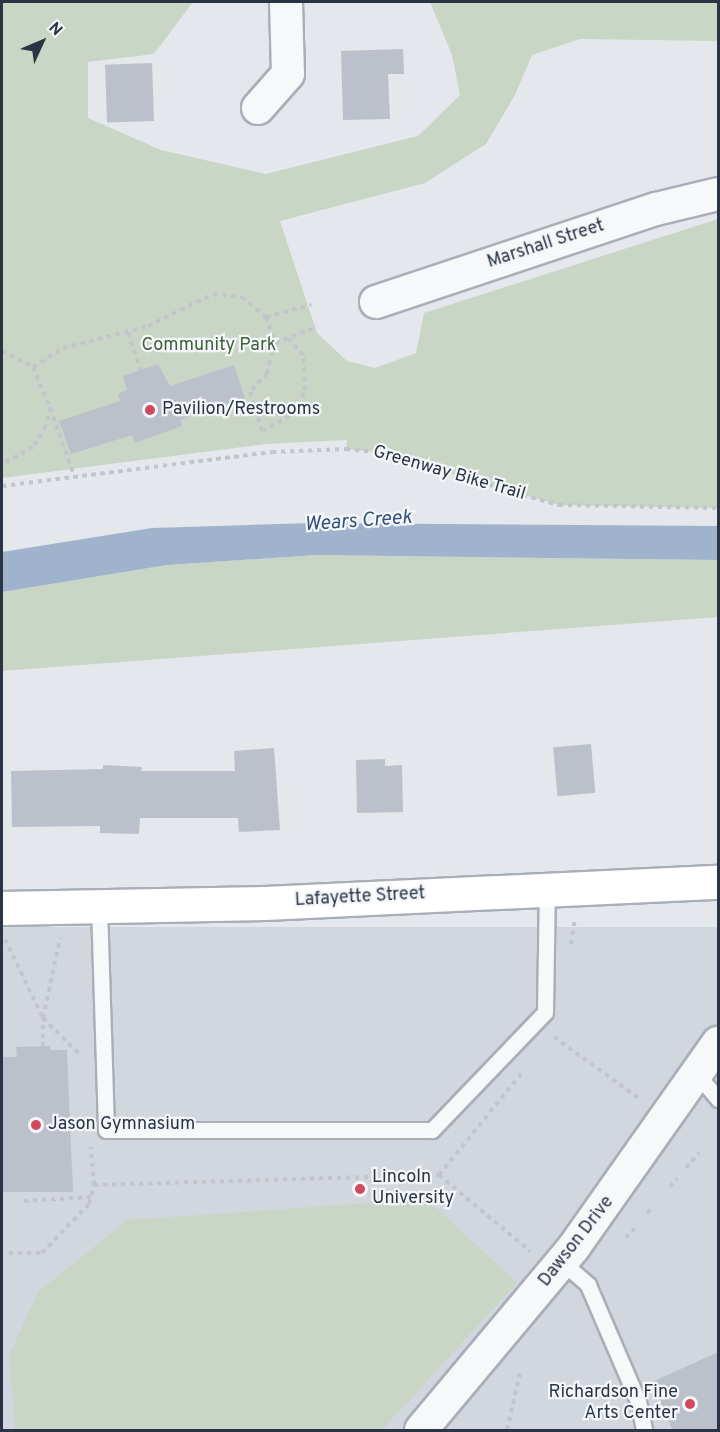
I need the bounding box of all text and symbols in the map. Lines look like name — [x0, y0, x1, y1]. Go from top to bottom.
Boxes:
north arrow — [12, 12, 72, 72]
text: N — [44, 18, 66, 41]
street label: Marshall Street — [485, 216, 607, 274]
park label: Community Park — [142, 335, 276, 357]
place label: Pavilion/Restrooms — [162, 399, 320, 421]
marker: Pavilion/Restrooms — [143, 403, 157, 417]
street label: Greenway Bike Trail — [370, 442, 528, 506]
water label: Wears Creek — [304, 506, 412, 538]
street label: Lafayette Street — [294, 884, 426, 912]
place label: Jason Gymnasium — [48, 1114, 195, 1136]
marker: Jason Gymnasium — [29, 1118, 43, 1132]
place label: Lincoln University — [372, 1168, 454, 1210]
marker: Lincoln University — [353, 1182, 367, 1196]
street label: Dawson Drive — [535, 1192, 619, 1292]
place label: Richardson Fine Arts Center — [549, 1383, 678, 1426]
marker: Richardson Fine Arts Center — [683, 1397, 697, 1411]

